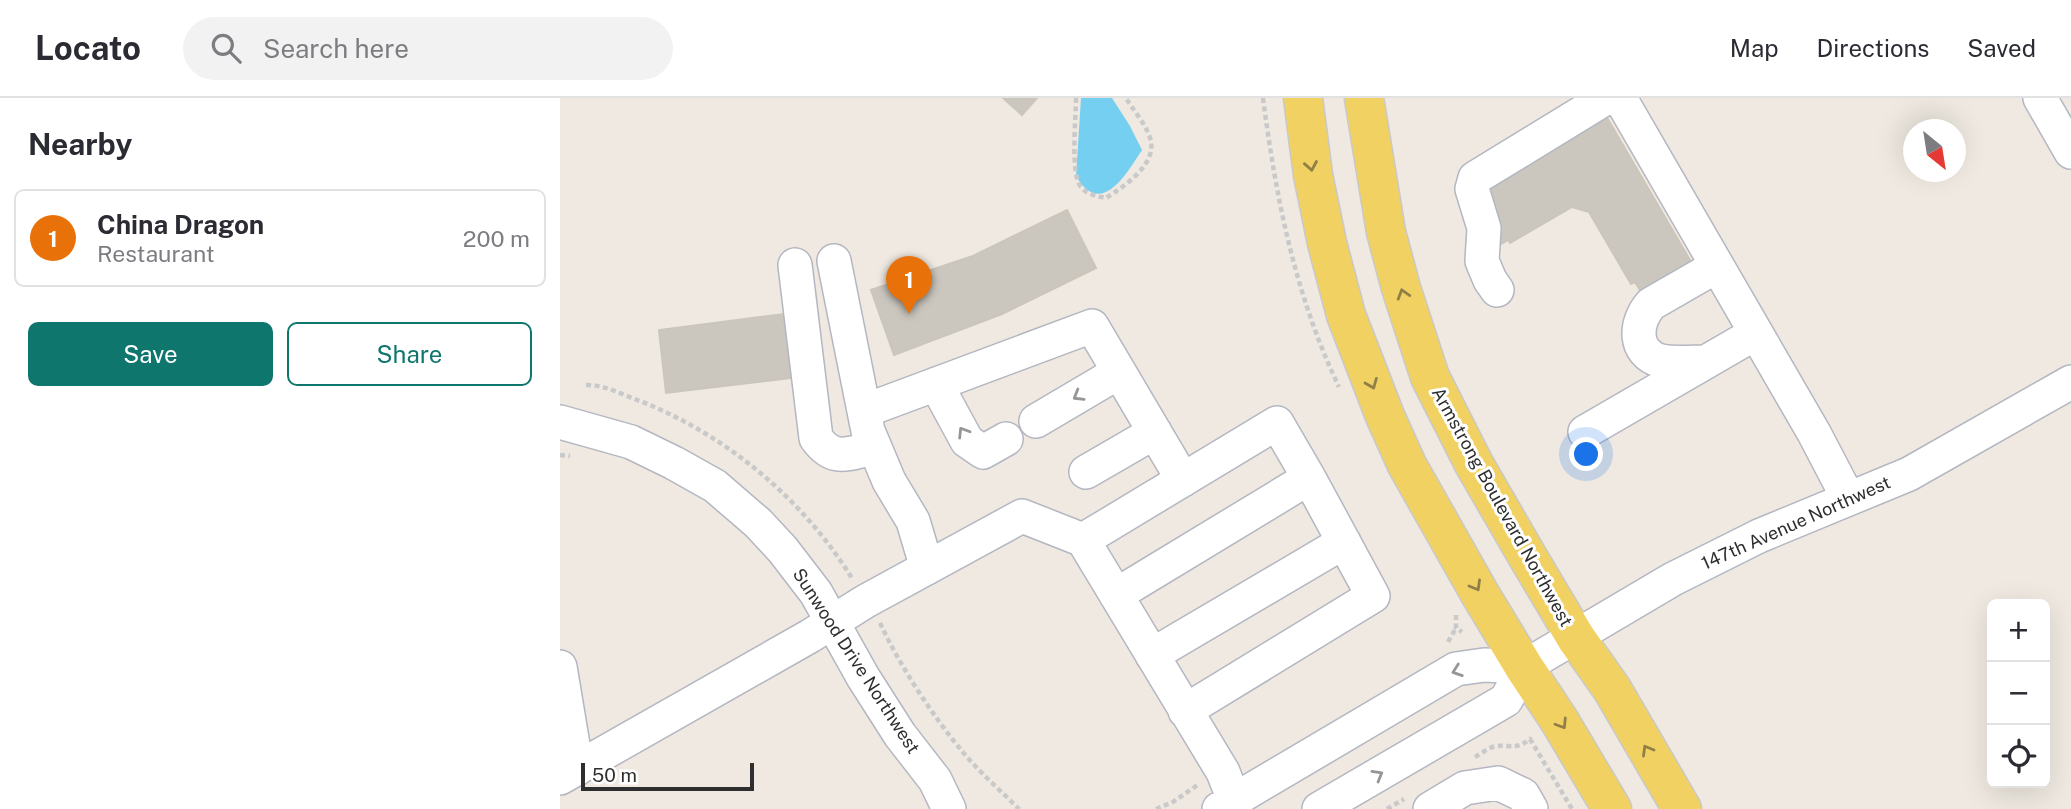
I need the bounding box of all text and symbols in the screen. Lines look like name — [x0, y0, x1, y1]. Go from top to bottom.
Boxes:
search box — [183, 17, 673, 80]
text: Locato — [35, 29, 141, 67]
icon: search — [207, 29, 245, 67]
text: Search here — [263, 33, 409, 64]
text: Map — [1730, 34, 1779, 62]
text: Directions — [1817, 34, 1929, 62]
text: Saved — [1967, 34, 2036, 62]
north arrow — [1903, 119, 1966, 182]
text: Nearby — [28, 126, 132, 162]
one-way arrow — [1303, 160, 1318, 172]
text: China Dragon — [97, 209, 264, 240]
text: 1 — [48, 225, 58, 252]
text: 200 m — [463, 225, 530, 252]
text: Restaurant — [97, 240, 215, 267]
pin: 1 — [886, 256, 932, 314]
one-way arrow — [1397, 288, 1411, 301]
button: Save — [28, 322, 273, 386]
button: Share — [287, 322, 532, 386]
one-way arrow — [1364, 377, 1378, 390]
street label: Armstrong Boulevard Northwest — [1428, 383, 1577, 630]
one-way arrow — [1072, 388, 1085, 401]
one-way arrow — [959, 427, 972, 440]
your location — [1569, 437, 1603, 471]
street label: 147th Avenue Northwest — [1698, 471, 1894, 574]
street label: Sunwood Drive Northwest — [789, 564, 924, 757]
one-way arrow — [1468, 579, 1481, 592]
map controls — [1987, 599, 2050, 788]
button: + — [1987, 599, 2050, 662]
button: − — [1987, 662, 2050, 725]
one-way arrow — [1451, 663, 1463, 677]
one-way arrow — [1553, 717, 1566, 730]
button: locate — [1987, 725, 2050, 788]
one-way arrow — [1643, 745, 1656, 758]
scale bar — [581, 760, 754, 792]
text: 50 m — [592, 764, 637, 786]
one-way arrow — [1371, 770, 1384, 783]

